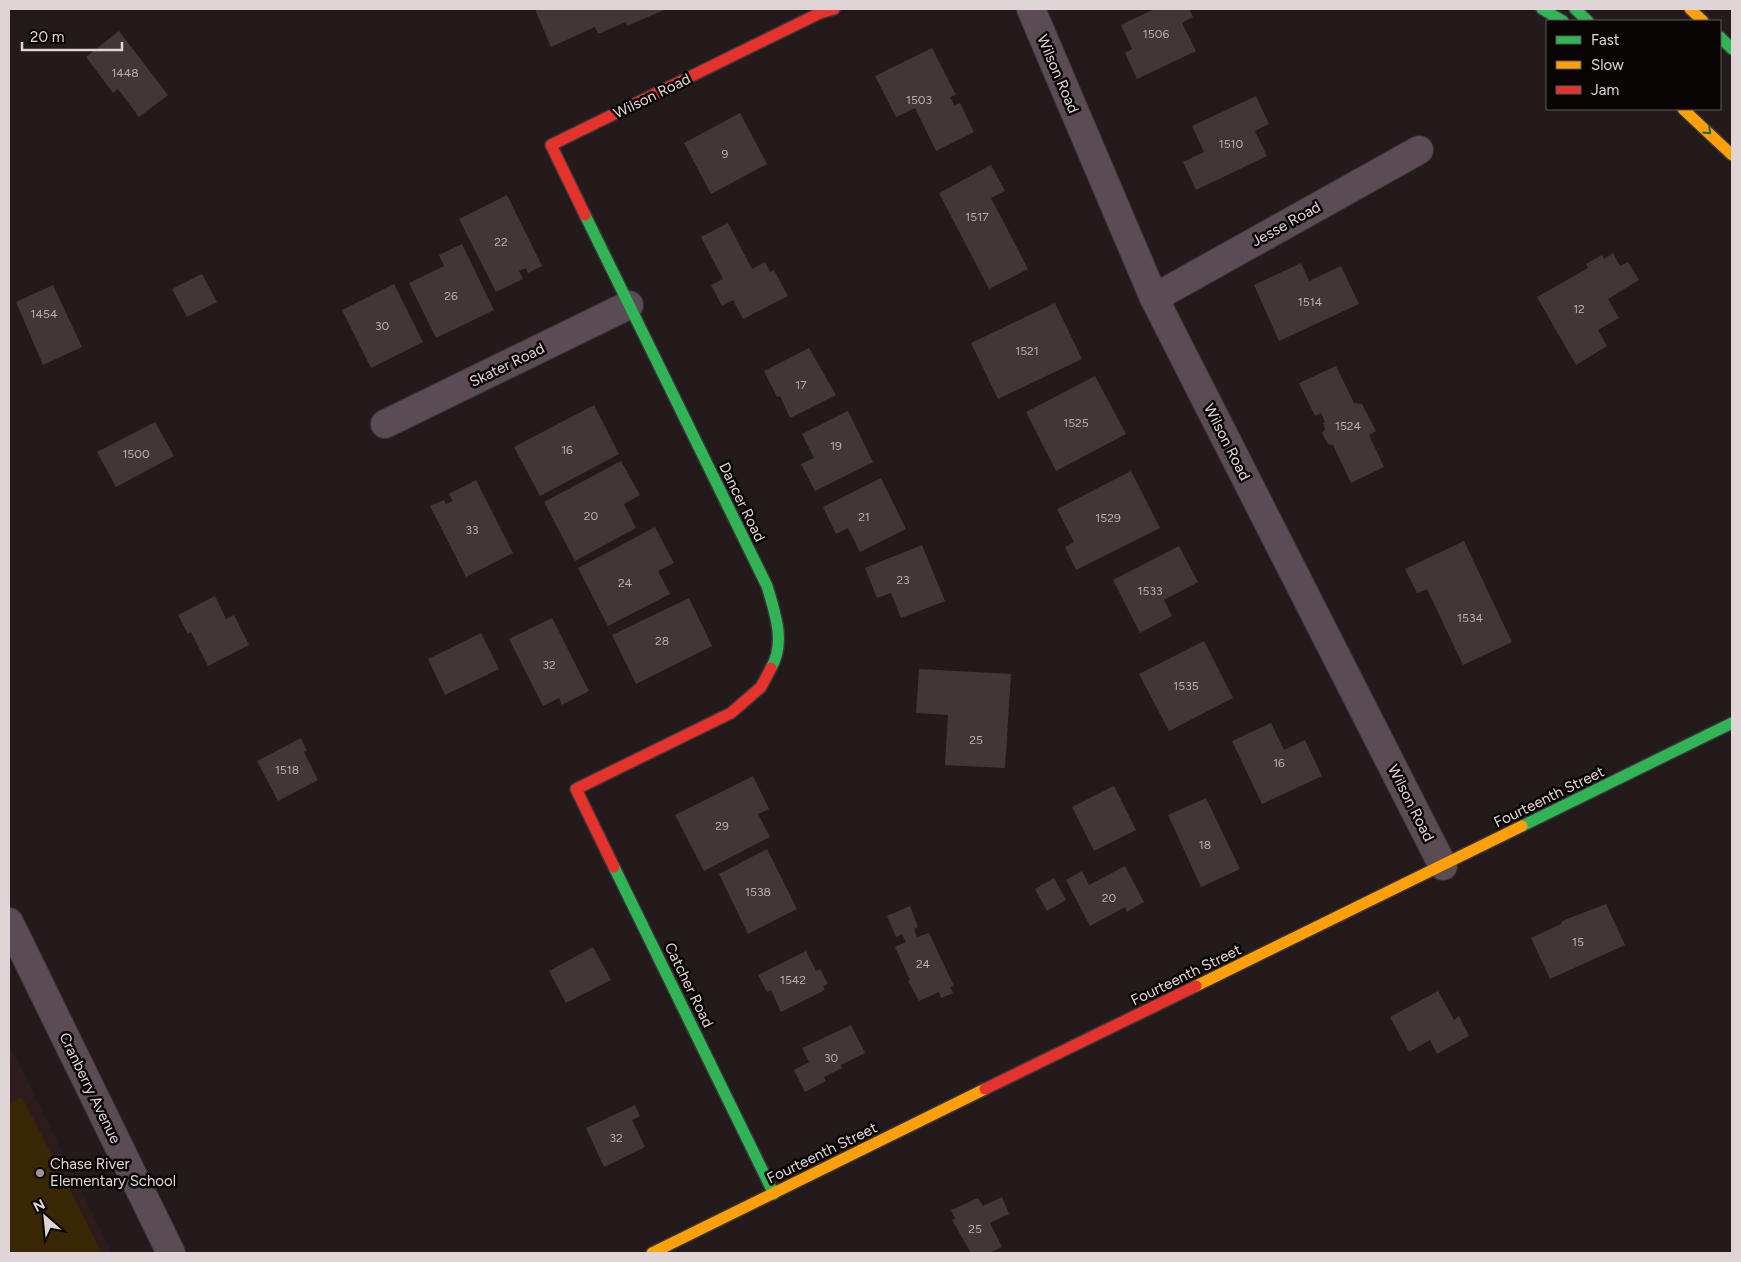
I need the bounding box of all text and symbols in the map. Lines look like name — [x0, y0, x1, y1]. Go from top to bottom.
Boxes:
scale bar — [22, 20, 122, 52]
legend — [1546, 20, 1721, 110]
house number: 1506 — [1143, 27, 1169, 41]
text: 20 m — [30, 28, 64, 46]
text: Fast — [1591, 31, 1620, 49]
street label: Wilson Road — [1033, 32, 1083, 116]
text: Slow — [1591, 56, 1624, 74]
house number: 1448 — [111, 66, 139, 80]
street label: Wilson Road — [611, 70, 693, 122]
text: Jam — [1591, 81, 1619, 99]
house number: 1503 — [906, 93, 932, 107]
one-way arrow — [1702, 125, 1711, 134]
house number: 1510 — [1219, 137, 1244, 151]
house number: 9 — [722, 147, 729, 161]
street label: Jesse Road — [1248, 198, 1324, 250]
house number: 1517 — [965, 210, 989, 224]
house number: 22 — [494, 235, 508, 249]
house number: 26 — [444, 289, 458, 303]
house number: 1514 — [1298, 295, 1323, 309]
house number: 12 — [1573, 302, 1585, 316]
house number: 1454 — [31, 307, 58, 321]
house number: 30 — [375, 319, 389, 333]
street label: Skater Road — [467, 339, 547, 391]
house number: 1521 — [1015, 344, 1039, 358]
house number: 17 — [795, 378, 807, 392]
street label: Wilson Road — [1200, 401, 1254, 483]
house number: 1525 — [1063, 416, 1089, 430]
house number: 1524 — [1335, 419, 1362, 433]
house number: 19 — [830, 439, 842, 453]
house number: 16 — [561, 443, 573, 457]
house number: 1500 — [122, 447, 150, 461]
street label: Dancer Road — [715, 459, 769, 545]
house number: 20 — [584, 509, 599, 523]
house number: 21 — [858, 510, 870, 524]
house number: 1529 — [1095, 511, 1121, 525]
house number: 33 — [465, 523, 479, 537]
house number: 23 — [896, 573, 910, 587]
house number: 24 — [618, 576, 633, 590]
house number: 1533 — [1138, 584, 1162, 598]
house number: 1534 — [1457, 611, 1483, 625]
house number: 28 — [655, 634, 669, 648]
house number: 32 — [542, 658, 556, 672]
house number: 1535 — [1173, 679, 1199, 693]
house number: 25 — [969, 733, 983, 747]
house number: 16 — [1273, 756, 1285, 770]
street label: Wilson Road — [1384, 762, 1438, 844]
street label: Fourteenth Street — [1491, 762, 1607, 831]
house number: 1518 — [275, 763, 299, 777]
house number: 29 — [715, 819, 729, 833]
house number: 18 — [1199, 838, 1211, 852]
house number: 1538 — [745, 885, 771, 899]
house number: 20 — [1102, 891, 1117, 905]
house number: 15 — [1572, 935, 1584, 949]
street label: Catcher Road — [661, 940, 717, 1030]
street label: Fourteenth Street — [1128, 940, 1244, 1009]
house number: 24 — [916, 957, 931, 971]
house number: 1542 — [780, 973, 806, 987]
street label: Cranberry Avenue — [55, 1030, 125, 1146]
house number: 30 — [824, 1051, 838, 1065]
street label: Fourteenth Street — [764, 1118, 880, 1187]
house number: 32 — [609, 1131, 623, 1145]
place label: Chase River Elementary School — [50, 1155, 176, 1190]
marker: Chase River Elementary School — [34, 1167, 46, 1179]
north arrow — [20, 1192, 70, 1242]
text: N — [31, 1196, 48, 1216]
house number: 25 — [968, 1222, 982, 1236]

